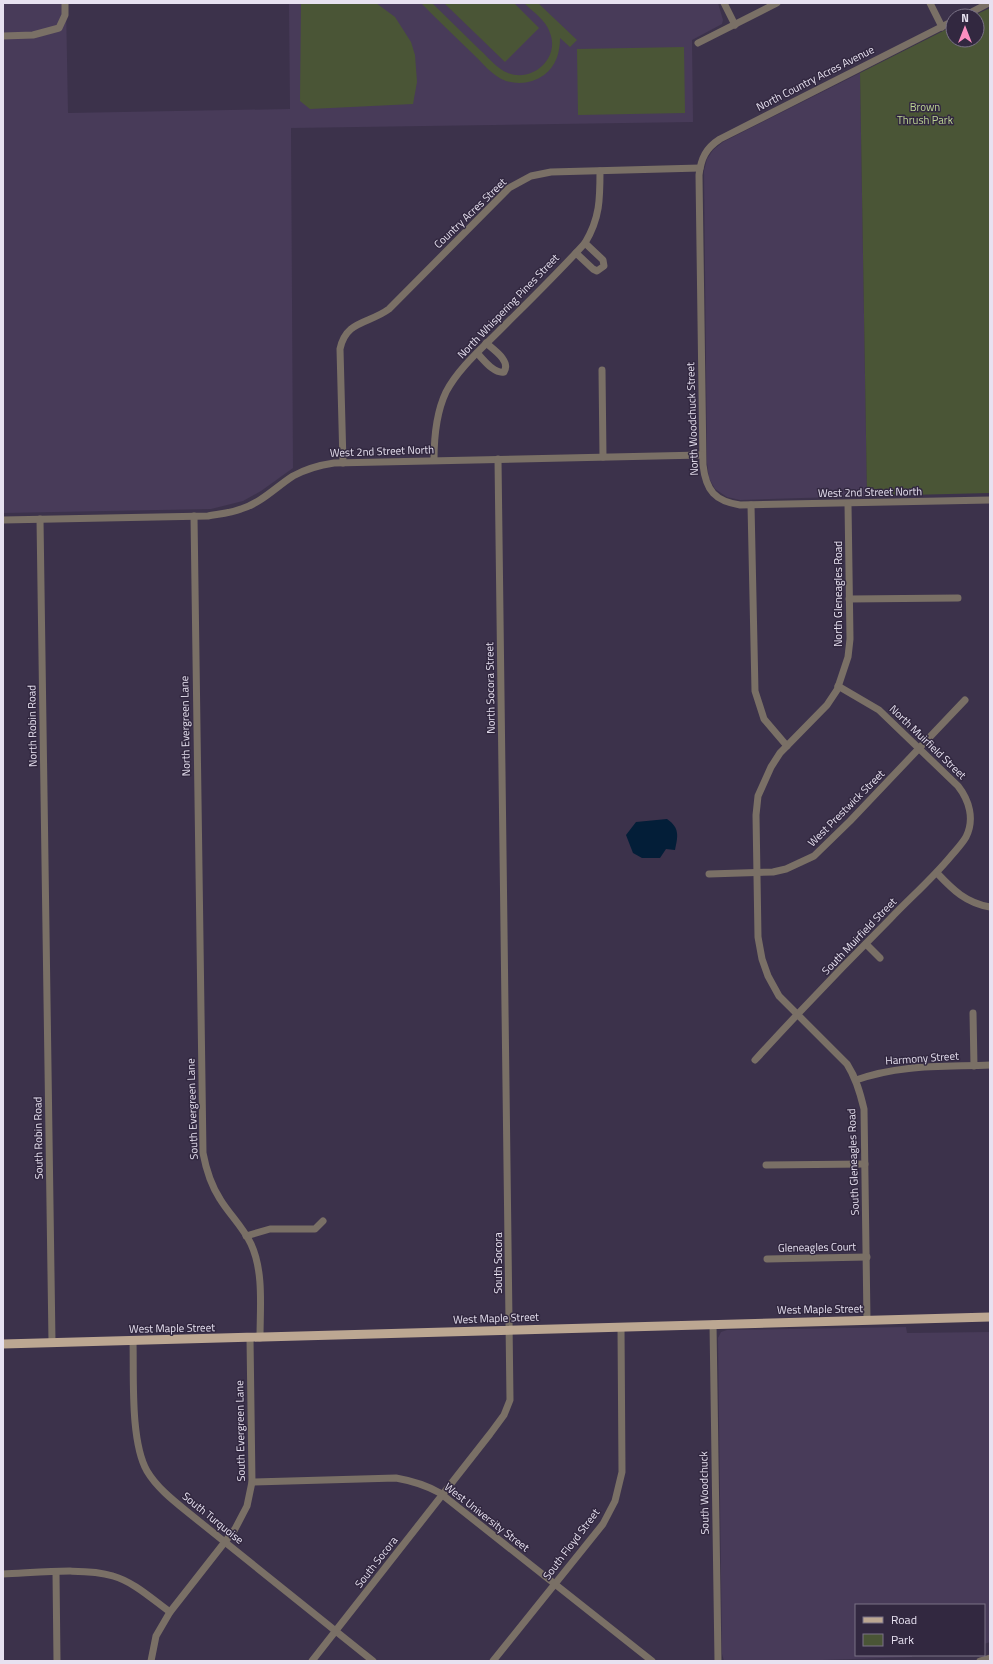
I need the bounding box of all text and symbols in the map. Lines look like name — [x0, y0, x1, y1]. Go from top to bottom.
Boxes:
north arrow — [945, 8, 985, 48]
text: N — [961, 10, 969, 26]
street label: North Country Acres Avenue — [753, 41, 877, 115]
park label: Brown Thrush Park — [897, 99, 954, 128]
street label: Country Acres Street — [430, 174, 510, 252]
street label: North Whispering Pines Street — [454, 250, 563, 362]
street label: North Woodchuck Street — [682, 362, 702, 476]
street label: West 2nd Street North — [330, 441, 434, 461]
street label: West 2nd Street North — [818, 483, 922, 501]
street label: North Gleneagles Road — [830, 541, 846, 647]
street label: North Socora Street — [481, 642, 499, 734]
street label: North Evergreen Lane — [176, 675, 194, 776]
street label: North Robin Road — [23, 685, 41, 767]
street label: North Muirfield Street — [886, 701, 970, 783]
street label: West Prestwick Street — [804, 766, 888, 850]
street label: South Muirfield Street — [818, 894, 900, 978]
street label: Harmony Street — [885, 1047, 959, 1069]
street label: South Evergreen Lane — [182, 1058, 202, 1160]
street label: South Robin Road — [29, 1096, 47, 1179]
street label: South Gleneagles Road — [843, 1108, 863, 1216]
street label: South Socora — [490, 1232, 506, 1294]
street label: Gleneagles Court — [778, 1238, 856, 1256]
street label: West Maple Street — [777, 1300, 863, 1318]
street label: West Maple Street — [453, 1309, 539, 1327]
street label: West Maple Street — [129, 1319, 215, 1337]
street label: South Evergreen Lane — [231, 1380, 249, 1482]
street label: South Woodchuck — [695, 1450, 713, 1535]
street label: West University Street — [441, 1479, 533, 1555]
street label: South Turquoise — [179, 1488, 247, 1548]
street label: South Floyd Street — [539, 1505, 603, 1583]
street label: South Socora — [351, 1532, 402, 1591]
legend — [855, 1604, 985, 1656]
text: Road — [891, 1610, 917, 1629]
text: Park — [891, 1630, 914, 1649]

